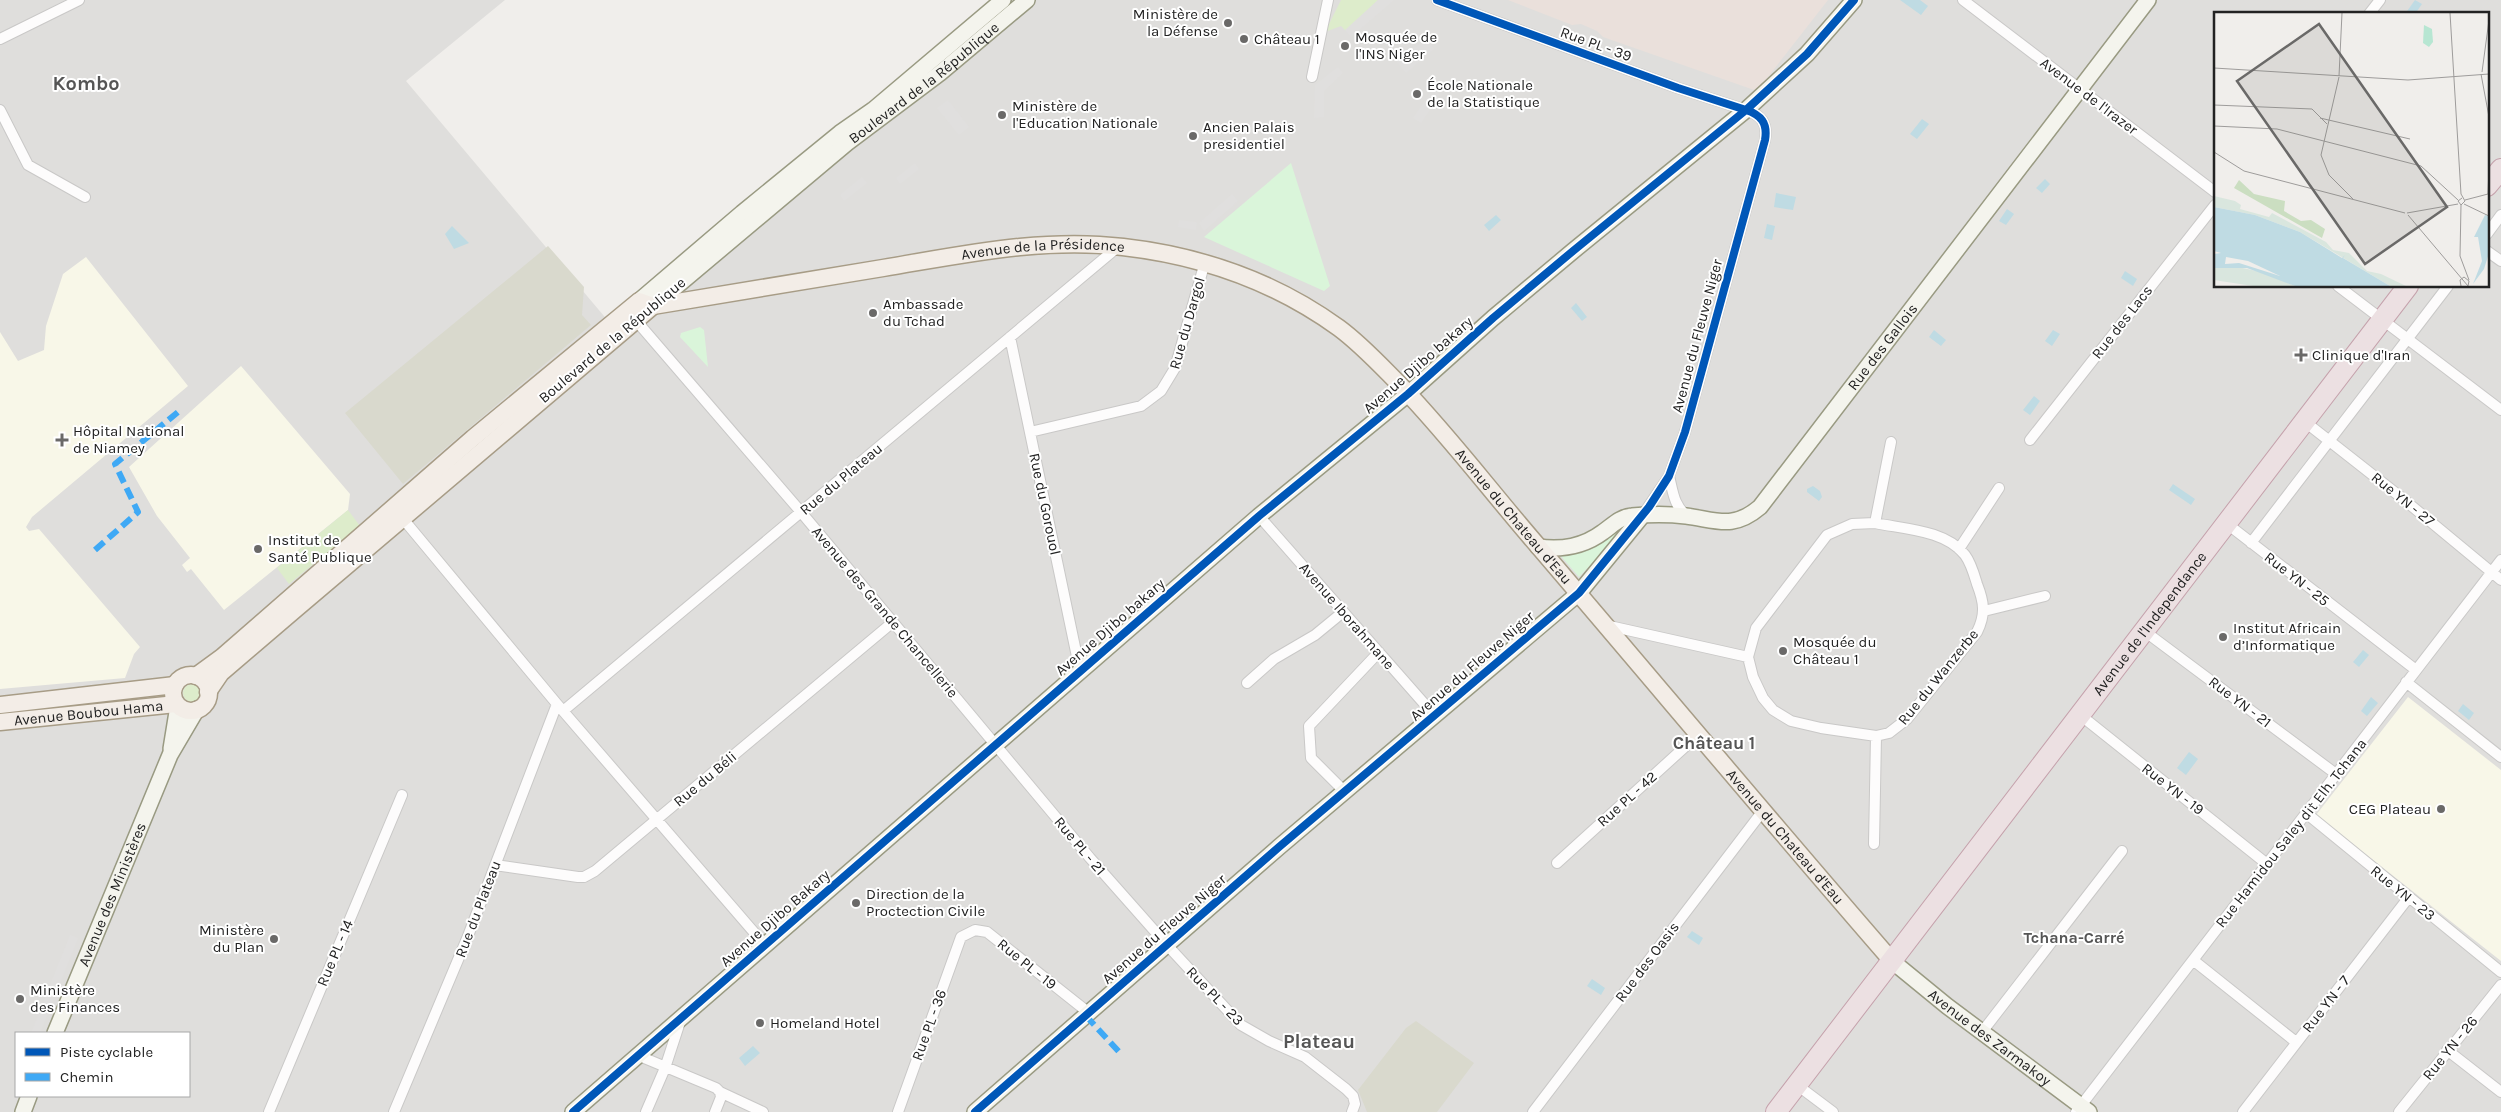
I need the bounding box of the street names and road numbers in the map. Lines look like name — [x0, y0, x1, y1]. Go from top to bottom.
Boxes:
street label: Boulevard de la République — [845, 18, 1003, 148]
street label: Rue PL - 39 — [1558, 23, 1634, 65]
street label: Avenue de l'Irazer — [2037, 53, 2142, 139]
street label: Avenue de la Présidence — [960, 235, 1126, 264]
street label: Avenue du Fleuve Niger — [1668, 257, 1726, 415]
street label: Boulevard de la République — [535, 273, 689, 407]
street label: Rue du Dargol — [1165, 275, 1209, 371]
street label: Rue des Lacs — [2088, 282, 2156, 362]
street label: Rue des Gallois — [1844, 300, 1921, 394]
street label: Avenue Djibo bakary — [1360, 313, 1476, 417]
street label: Rue du Plateau — [796, 439, 886, 519]
street label: Avenue du Chateau d'Eau — [1451, 445, 1576, 588]
street label: Rue du Gorouol — [1025, 451, 1065, 557]
street label: Rue YN - 27 — [2368, 468, 2438, 530]
street label: Avenue des Grande Chancellerie — [808, 523, 962, 701]
street label: Avenue de l'Independance — [2089, 548, 2210, 699]
street label: Rue YN - 25 — [2261, 548, 2333, 610]
street label: Avenue Iborahmane — [1296, 559, 1398, 673]
street label: Avenue Djibo bakary — [1052, 575, 1168, 679]
street label: Avenue du Fleuve Niger — [1406, 607, 1538, 725]
street label: Rue du Wanzerbe — [1894, 625, 1982, 729]
street label: Rue YN - 21 — [2205, 673, 2275, 731]
street label: Avenue Boubou Hama — [13, 696, 164, 730]
street label: Rue Hamidou Saley dit Elh. Tchana — [2212, 735, 2370, 931]
street label: Rue du Béli — [670, 747, 740, 811]
street label: Rue YN - 19 — [2138, 759, 2208, 819]
street label: Avenue du Chateau d'Eau — [1723, 766, 1848, 908]
street label: Rue PL - 42 — [1593, 767, 1661, 831]
street label: Rue PL - 21 — [1050, 813, 1110, 879]
street label: Avenue des Ministères — [75, 820, 150, 969]
street label: Rue du Plateau — [451, 858, 505, 960]
street label: Rue YN - 23 — [2367, 861, 2439, 925]
street label: Avenue Djibo Bakary — [717, 865, 833, 971]
street label: Avenue du Fleuve Niger — [1098, 870, 1230, 988]
street label: Rue PL - 14 — [313, 916, 357, 989]
street label: Rue des Oasis — [1611, 918, 1683, 1006]
street label: Rue PL - 19 — [994, 935, 1060, 993]
street label: Rue PL - 23 — [1183, 963, 1247, 1029]
street label: Rue YN - 7 — [2298, 972, 2354, 1036]
street label: Avenue des Zarmakoy — [1924, 985, 2055, 1090]
street label: Rue PL - 36 — [908, 987, 950, 1063]
street label: Rue YN - 26 — [2419, 1012, 2481, 1084]

